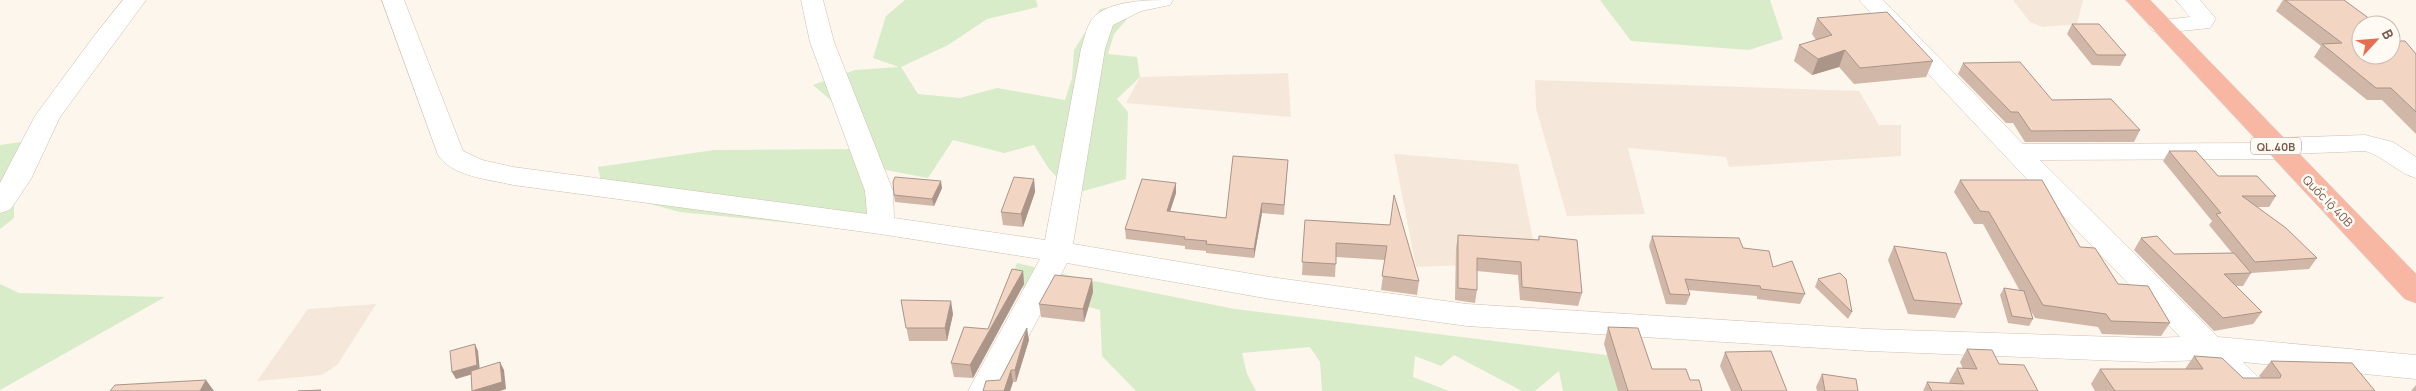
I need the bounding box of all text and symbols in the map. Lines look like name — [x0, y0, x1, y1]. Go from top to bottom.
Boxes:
north arrow — [2351, 15, 2401, 65]
text: B — [2378, 26, 2399, 42]
road number: QL.40B — [2251, 138, 2301, 154]
street label: Quốc lộ 40B — [2299, 171, 2357, 231]

